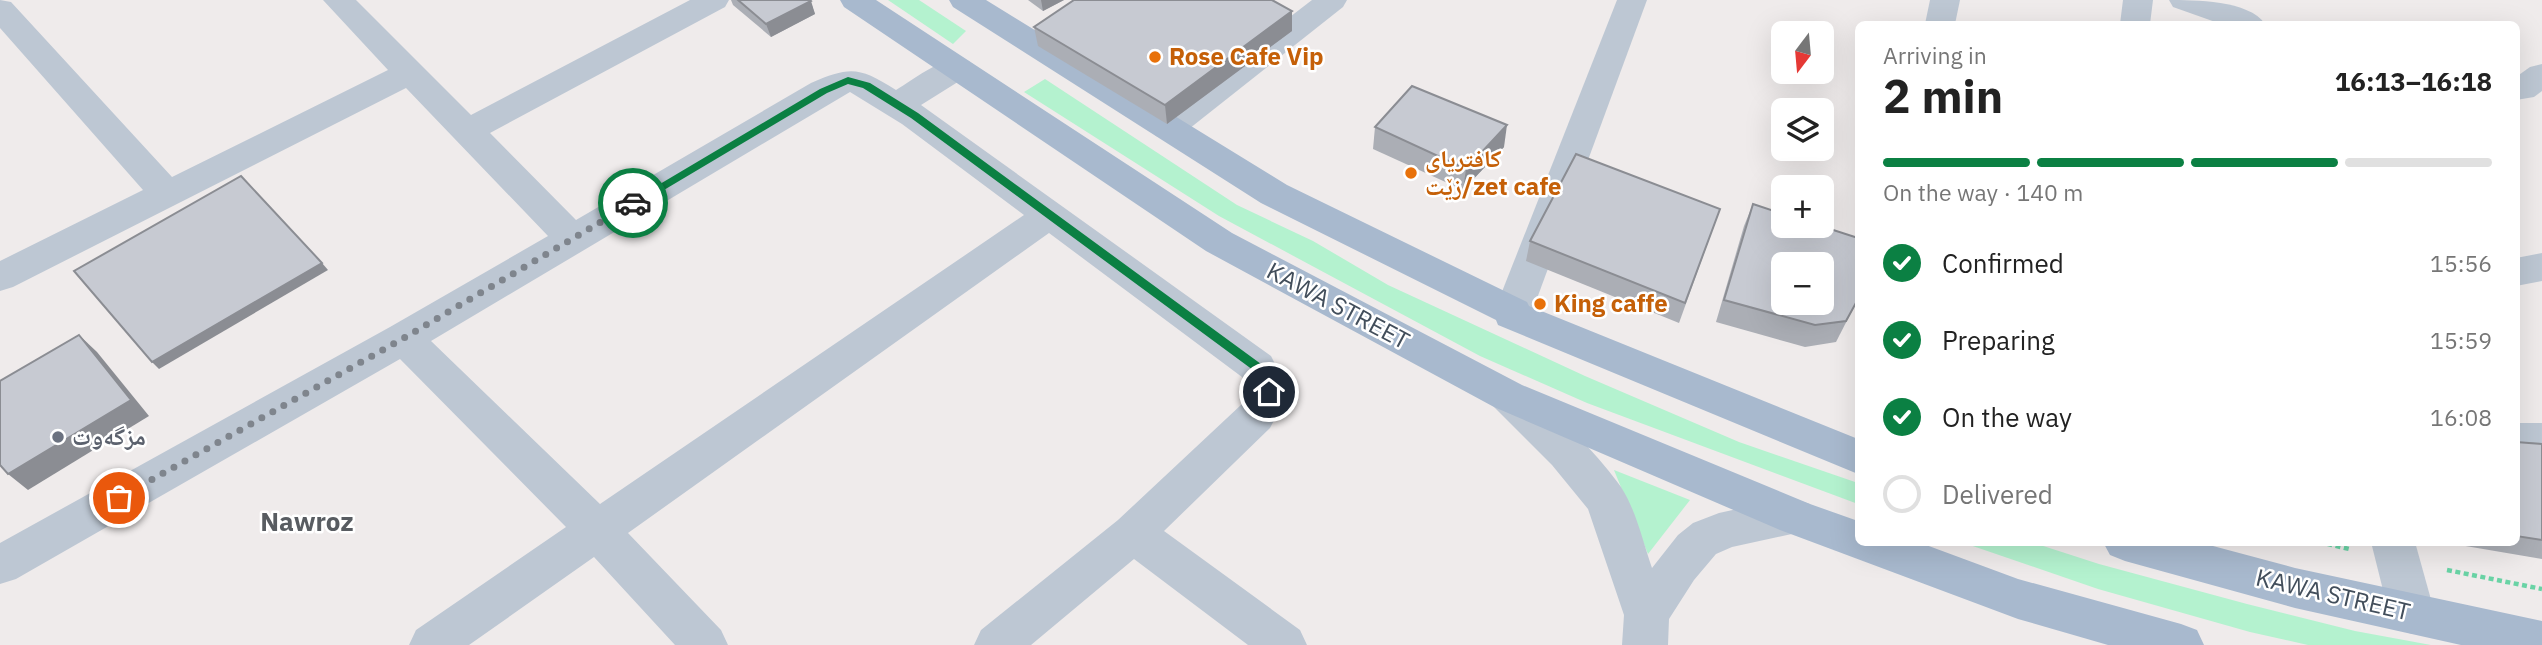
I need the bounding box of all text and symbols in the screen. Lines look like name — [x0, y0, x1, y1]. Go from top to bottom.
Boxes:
north arrow — [1771, 21, 1834, 84]
map controls — [1771, 21, 1834, 315]
place label: Rose Cafe Vip — [1169, 40, 1324, 72]
text: Arriving in — [1883, 40, 1987, 70]
marker: Rose Cafe Vip — [1147, 49, 1163, 65]
text: 16:13–16:18 — [2335, 64, 2492, 98]
text: 2 min — [1883, 66, 2003, 126]
button: layers — [1771, 98, 1834, 161]
place label: کافتریای زێت/zet cafe — [1425, 142, 1562, 202]
marker: کافتریای زێت/zet cafe — [1403, 165, 1419, 181]
courier — [598, 168, 668, 238]
button: + — [1771, 175, 1834, 238]
text: On the way · 140 m — [1883, 177, 2083, 207]
icon: car — [614, 184, 652, 222]
icon: check — [1883, 244, 1921, 282]
text: Confirmed — [1942, 246, 2064, 280]
text: 15:56 — [2430, 248, 2492, 278]
button: − — [1771, 252, 1834, 315]
street label: KAWA STREET — [1262, 254, 1416, 356]
place label: King caffe — [1554, 287, 1668, 319]
marker: King caffe — [1532, 296, 1548, 312]
icon: check — [1883, 321, 1921, 359]
text: Preparing — [1942, 323, 2055, 357]
text: 15:59 — [2430, 325, 2492, 355]
pin — [1239, 362, 1299, 422]
icon: home — [1250, 373, 1288, 411]
icon: check — [1883, 398, 1921, 436]
text: On the way — [1942, 400, 2072, 434]
text: 16:08 — [2430, 402, 2492, 432]
place label: مزگەوت — [72, 420, 146, 452]
marker: مزگەوت — [50, 429, 66, 445]
pin — [89, 468, 149, 528]
text: Delivered — [1942, 477, 2053, 511]
icon: bag — [100, 479, 138, 517]
district label: Nawroz — [260, 504, 354, 538]
street label: KAWA STREET — [2253, 561, 2414, 627]

